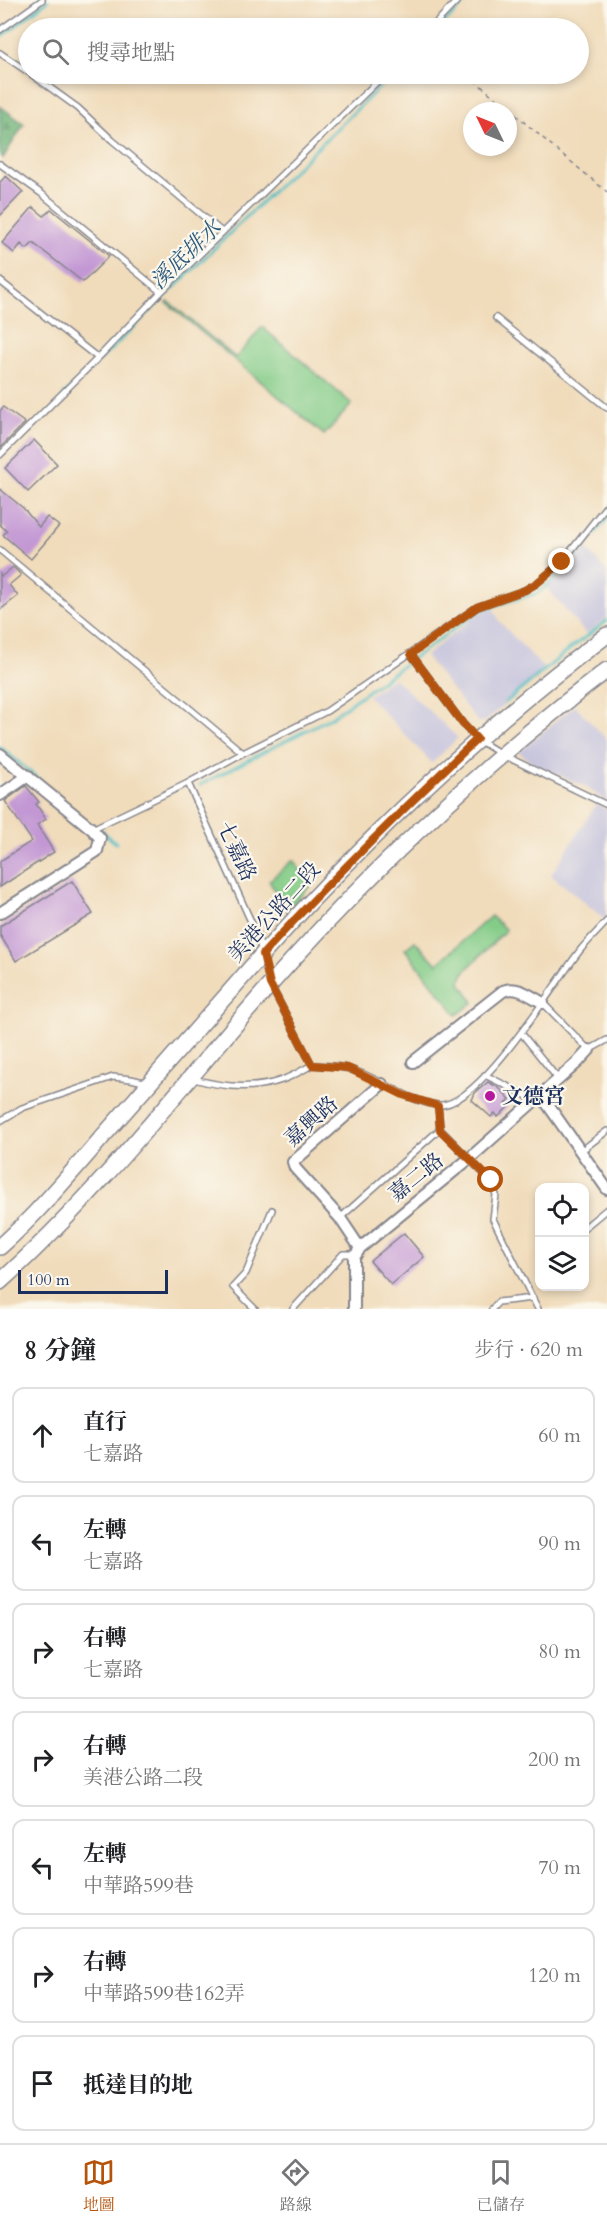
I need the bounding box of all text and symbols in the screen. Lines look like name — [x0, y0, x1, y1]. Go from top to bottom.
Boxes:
search box — [18, 18, 589, 84]
icon: search — [39, 35, 72, 68]
text: 搜尋地點 — [87, 38, 175, 68]
north arrow — [463, 102, 517, 156]
water label: 溪底排水 — [144, 212, 229, 296]
route end — [548, 548, 574, 574]
street label: 七嘉路 — [210, 817, 263, 886]
street label: 美港公路二段 — [221, 856, 327, 969]
place label: 文德宮 — [502, 1082, 565, 1111]
marker: 文德宮 — [483, 1089, 497, 1103]
street label: 嘉興路 — [278, 1090, 344, 1153]
street label: 嘉二路 — [383, 1146, 450, 1208]
route start — [477, 1166, 503, 1192]
map controls — [535, 1183, 589, 1291]
button: locate — [535, 1183, 589, 1237]
button: layers — [535, 1237, 589, 1291]
scale bar — [18, 1267, 168, 1294]
text: 100 m — [27, 1269, 69, 1291]
text: 8 分鐘 — [24, 1333, 96, 1368]
text: 步行 · 620 m — [474, 1336, 583, 1363]
text: 直行 — [83, 1407, 127, 1437]
icon: ahead — [26, 1419, 59, 1452]
text: 60 m — [538, 1422, 581, 1449]
text: 七嘉路 — [83, 1440, 143, 1467]
text: 左轉 — [83, 1515, 127, 1545]
icon: left — [26, 1527, 59, 1560]
text: 90 m — [538, 1530, 581, 1557]
text: 七嘉路 — [83, 1548, 143, 1575]
text: 右轉 — [83, 1623, 127, 1653]
icon: right — [26, 1635, 59, 1668]
text: 80 m — [538, 1638, 581, 1665]
text: 七嘉路 — [83, 1656, 143, 1683]
text: 右轉 — [83, 1731, 127, 1761]
icon: right — [26, 1743, 59, 1776]
text: 200 m — [528, 1746, 581, 1773]
text: 美港公路二段 — [83, 1764, 203, 1791]
text: 左轉 — [83, 1839, 127, 1869]
icon: left — [26, 1851, 59, 1884]
text: 70 m — [538, 1854, 581, 1881]
text: 中華路599巷 — [83, 1872, 194, 1899]
text: 右轉 — [83, 1947, 127, 1977]
icon: right — [26, 1959, 59, 1992]
text: 120 m — [528, 1962, 581, 1989]
text: 中華路599巷162弄 — [83, 1980, 244, 2007]
icon: arrive — [26, 2067, 59, 2100]
text: 抵達目的地 — [83, 2070, 193, 2100]
tab: 地圖 — [82, 2156, 115, 2216]
tab: 路線 — [279, 2156, 312, 2216]
tab: 已儲存 — [477, 2156, 525, 2216]

